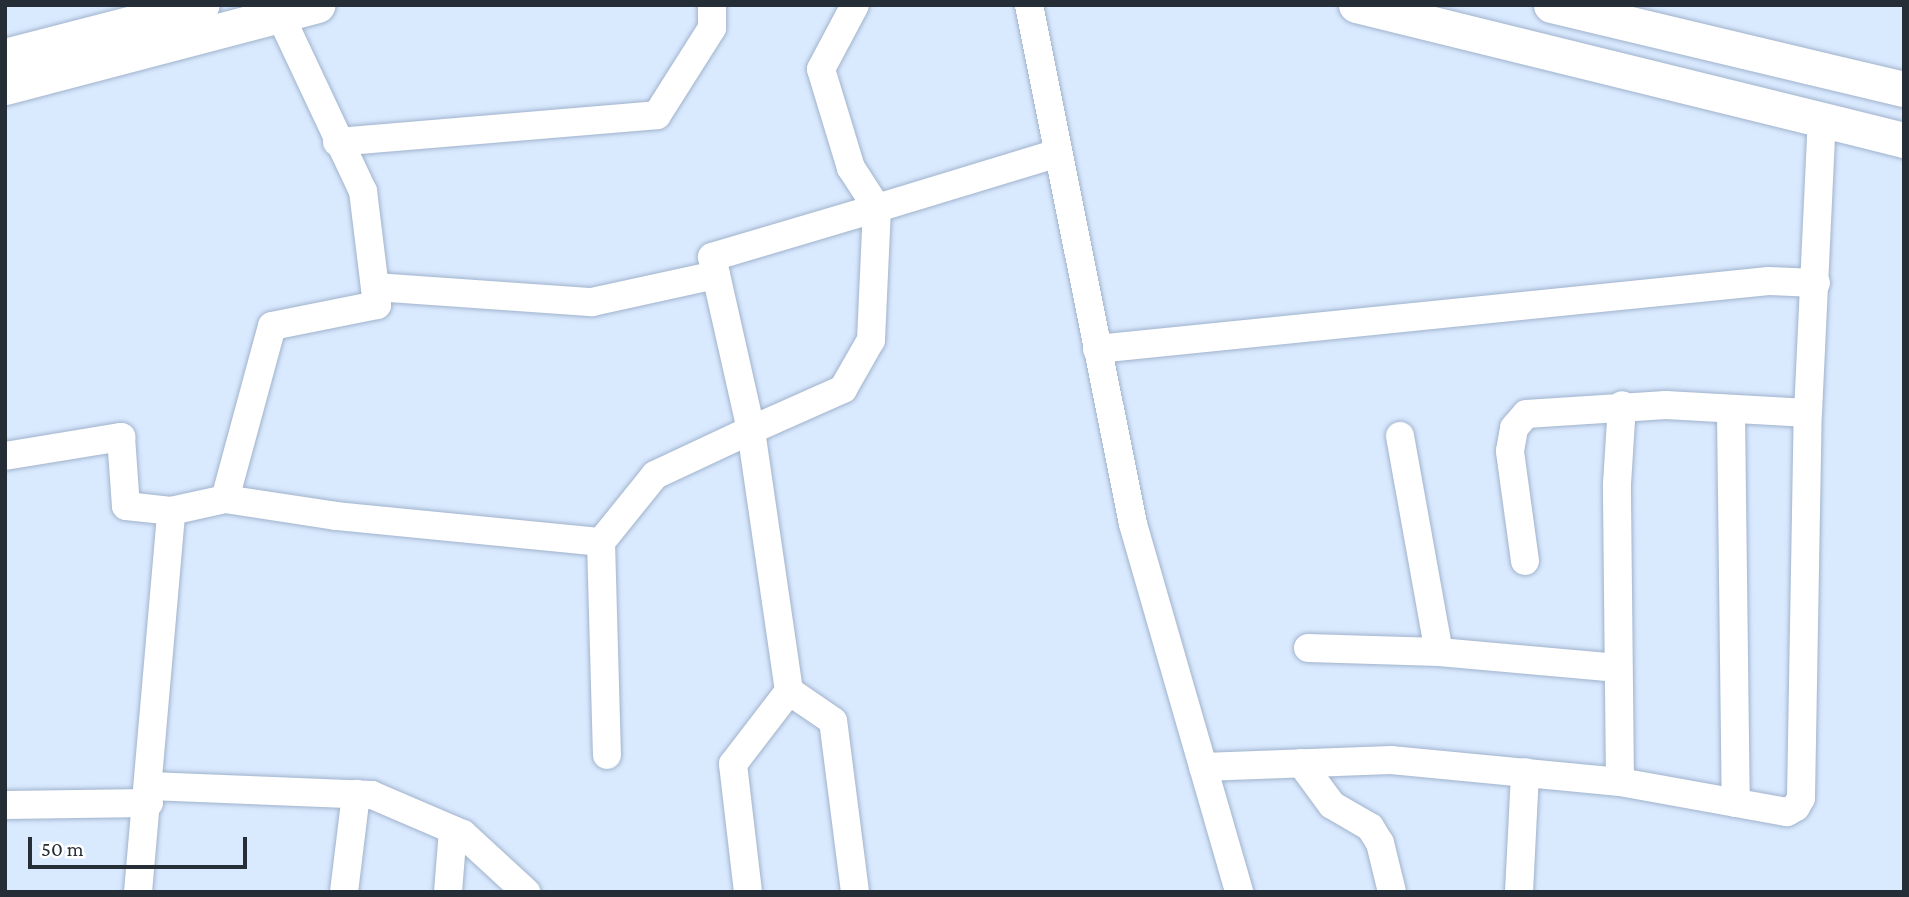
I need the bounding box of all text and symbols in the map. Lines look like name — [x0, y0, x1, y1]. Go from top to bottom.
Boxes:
scale bar — [32, 824, 250, 868]
text: 50 m — [41, 837, 84, 861]

